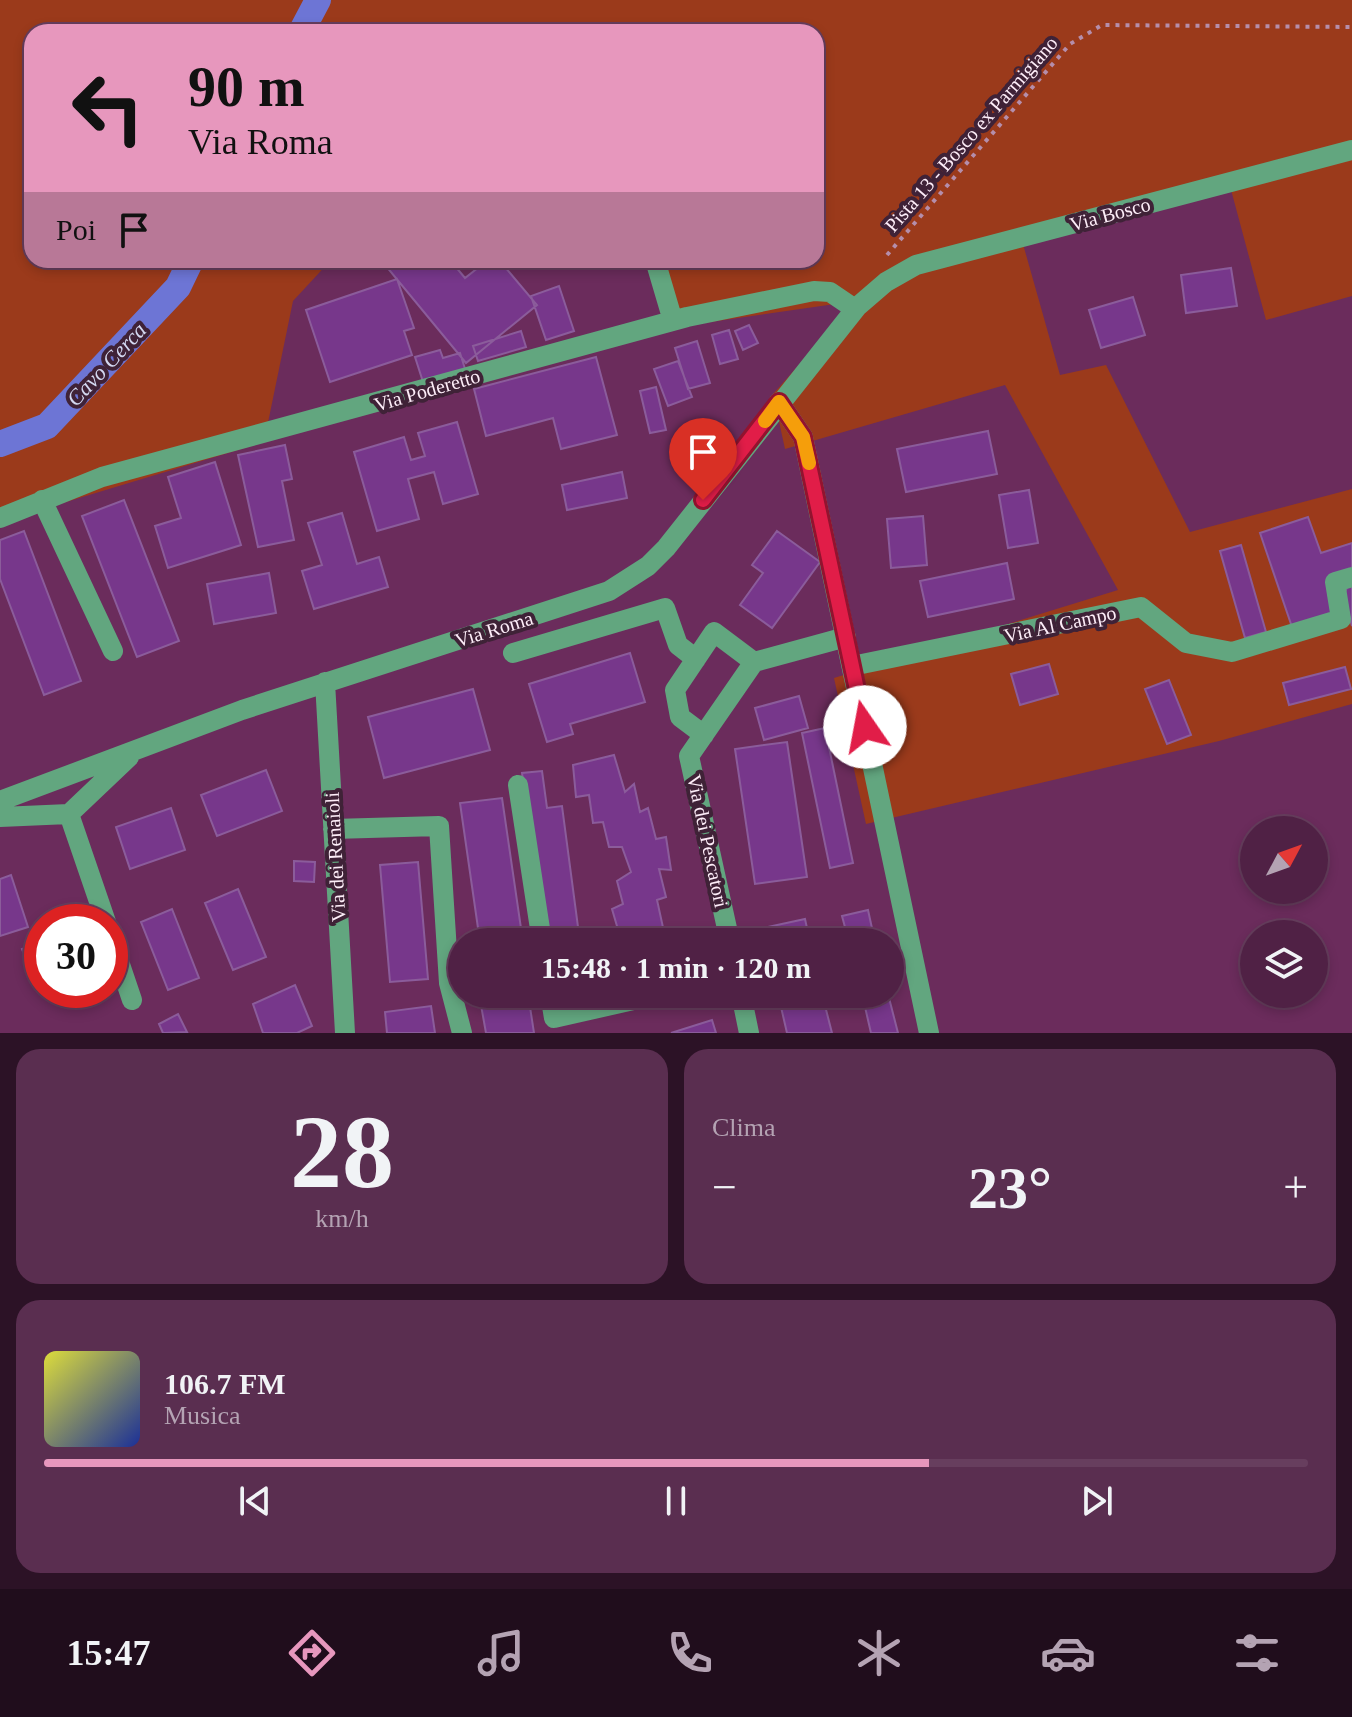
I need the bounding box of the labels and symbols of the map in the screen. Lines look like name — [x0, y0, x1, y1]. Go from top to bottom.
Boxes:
street label: Pista 13 - Bosco ex Parmigiano — [880, 32, 1063, 237]
street label: Via Bosco — [1067, 193, 1153, 235]
water label: Cavo Cerca — [61, 317, 151, 411]
street label: Via Poderetto — [371, 364, 483, 416]
pin — [669, 418, 737, 500]
street label: Via Al Campo — [1002, 601, 1118, 648]
street label: Via Roma — [452, 607, 536, 651]
position arrow — [823, 685, 907, 769]
street label: Via dei Pescatori — [683, 772, 733, 910]
street label: Via dei Renaioli — [321, 791, 349, 922]
north arrow — [1240, 816, 1328, 904]
speed limit sign: 30 — [24, 904, 128, 1008]

